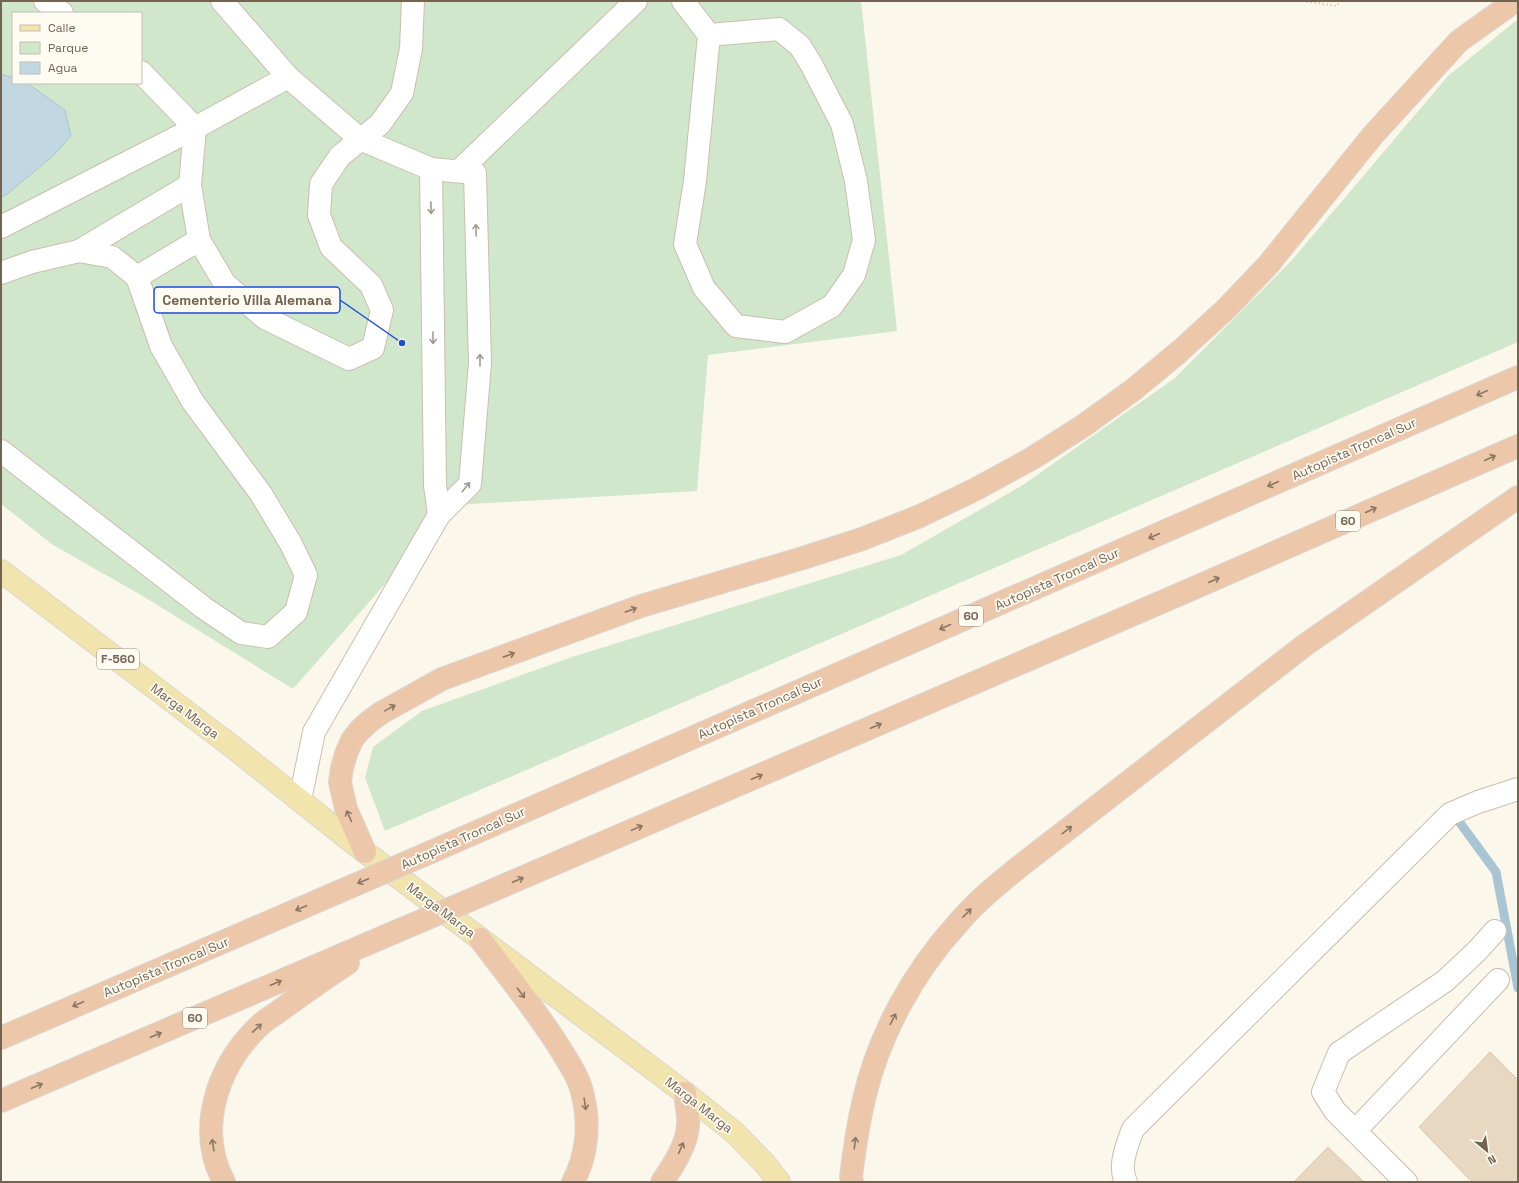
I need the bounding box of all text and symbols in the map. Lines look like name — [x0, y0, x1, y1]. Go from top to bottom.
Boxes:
legend — [12, 12, 142, 84]
text: Calle — [48, 20, 76, 36]
text: Parque — [48, 40, 88, 56]
text: Agua — [48, 60, 78, 76]
one-way arrow — [428, 201, 435, 214]
one-way arrow — [472, 224, 480, 237]
callout: Cementerio Villa Alemana — [154, 287, 340, 313]
text: Cementerio Villa Alemana — [162, 291, 332, 309]
one-way arrow — [429, 331, 437, 344]
one-way arrow — [476, 354, 484, 367]
one-way arrow — [1477, 390, 1489, 397]
street label: Autopista Troncal Sur — [1289, 414, 1419, 484]
one-way arrow — [1484, 454, 1496, 461]
one-way arrow — [1268, 481, 1280, 488]
one-way arrow — [462, 482, 471, 493]
one-way arrow — [1365, 506, 1377, 514]
road number: 60 — [1336, 511, 1360, 531]
one-way arrow — [1149, 533, 1161, 540]
street label: Autopista Troncal Sur — [992, 544, 1122, 614]
one-way arrow — [1207, 576, 1219, 583]
one-way arrow — [624, 606, 636, 614]
road number: 60 — [959, 606, 983, 626]
one-way arrow — [940, 624, 952, 632]
road number: F-560 — [97, 649, 139, 669]
one-way arrow — [502, 650, 514, 658]
street label: Autopista Troncal Sur — [695, 673, 825, 743]
street label: Marga Marga — [147, 680, 223, 743]
one-way arrow — [384, 703, 396, 711]
one-way arrow — [870, 721, 882, 729]
one-way arrow — [750, 773, 762, 780]
street label: Autopista Troncal Sur — [398, 803, 528, 873]
one-way arrow — [345, 811, 352, 823]
one-way arrow — [631, 824, 643, 832]
one-way arrow — [1061, 826, 1072, 834]
one-way arrow — [511, 876, 523, 883]
one-way arrow — [357, 878, 369, 886]
street label: Marga Marga — [403, 879, 479, 942]
one-way arrow — [295, 905, 307, 913]
one-way arrow — [962, 908, 972, 918]
street label: Autopista Troncal Sur — [101, 933, 231, 1001]
one-way arrow — [269, 979, 281, 986]
one-way arrow — [516, 987, 525, 998]
one-way arrow — [73, 1001, 85, 1009]
road number: 60 — [183, 1008, 207, 1028]
one-way arrow — [890, 1014, 897, 1026]
one-way arrow — [252, 1024, 262, 1033]
one-way arrow — [150, 1030, 162, 1038]
street label: Marga Marga — [662, 1073, 737, 1137]
one-way arrow — [30, 1082, 42, 1089]
one-way arrow — [581, 1097, 589, 1110]
north arrow — [1467, 1131, 1507, 1171]
one-way arrow — [852, 1137, 859, 1150]
one-way arrow — [209, 1139, 217, 1152]
one-way arrow — [678, 1143, 685, 1155]
text: N — [1485, 1152, 1498, 1168]

